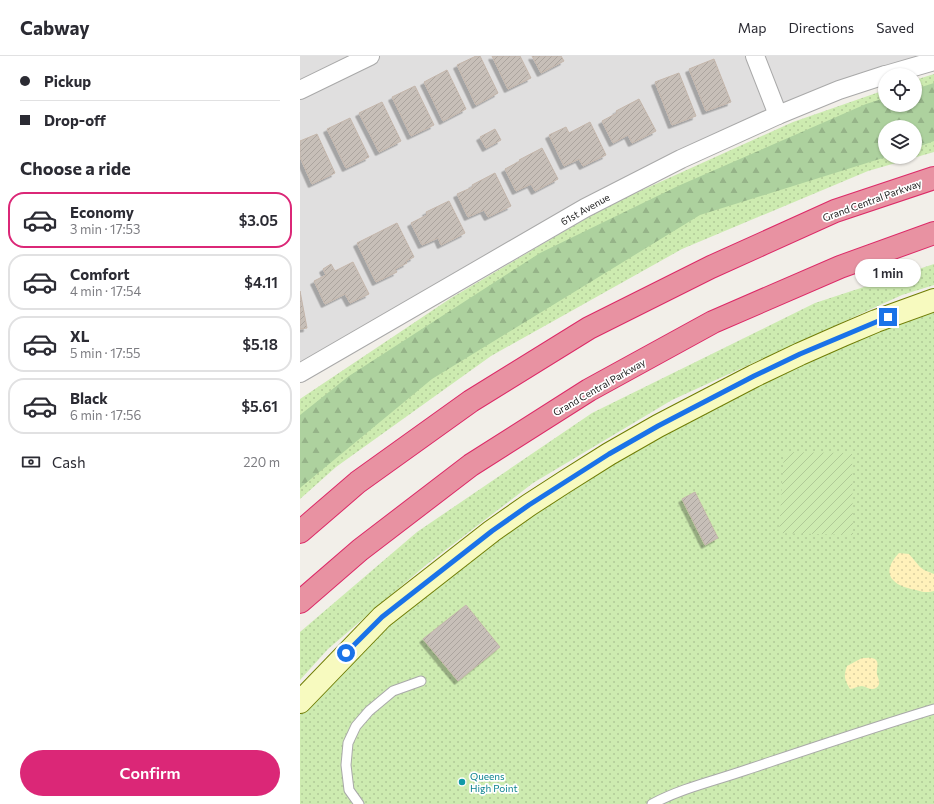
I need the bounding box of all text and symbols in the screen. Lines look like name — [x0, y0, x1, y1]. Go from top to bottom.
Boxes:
text: Cabway — [20, 16, 90, 39]
text: Map — [738, 19, 767, 36]
text: Directions — [789, 19, 854, 36]
text: Saved — [876, 19, 914, 36]
map controls — [878, 68, 922, 164]
button: locate — [878, 68, 922, 112]
text: Pickup — [44, 72, 91, 90]
text: Drop-off — [44, 111, 106, 129]
button: layers — [878, 120, 922, 164]
text: Choose a ride — [20, 157, 131, 179]
street label: Grand Central Parkway — [821, 176, 923, 224]
street label: 61st Avenue — [558, 191, 612, 227]
icon: car — [22, 202, 58, 238]
text: Economy — [70, 203, 134, 221]
text: $3.05 — [239, 211, 278, 229]
text: 3 min · 17:53 — [70, 221, 140, 237]
callout: 1 min — [855, 259, 921, 287]
icon: car — [22, 264, 58, 300]
text: Comfort — [70, 265, 130, 283]
text: 1 min — [873, 265, 903, 281]
text: $4.11 — [244, 273, 278, 291]
text: 4 min · 17:54 — [70, 283, 141, 299]
route end — [879, 308, 897, 326]
icon: car — [22, 326, 58, 362]
text: XL — [70, 327, 89, 345]
text: $5.18 — [242, 335, 278, 353]
text: 5 min · 17:55 — [70, 345, 141, 361]
street label: Grand Central Parkway — [551, 356, 647, 418]
icon: car — [22, 388, 58, 424]
text: Black — [70, 389, 108, 407]
text: $5.61 — [242, 397, 278, 415]
text: 6 min · 17:56 — [70, 407, 141, 423]
icon: cash — [20, 451, 42, 473]
text: Cash — [52, 453, 86, 471]
text: 220 m — [243, 454, 280, 470]
route start — [337, 644, 355, 662]
button: Confirm — [20, 750, 280, 796]
place label: Queens High Point — [470, 770, 518, 794]
marker: Queens High Point — [457, 777, 467, 787]

